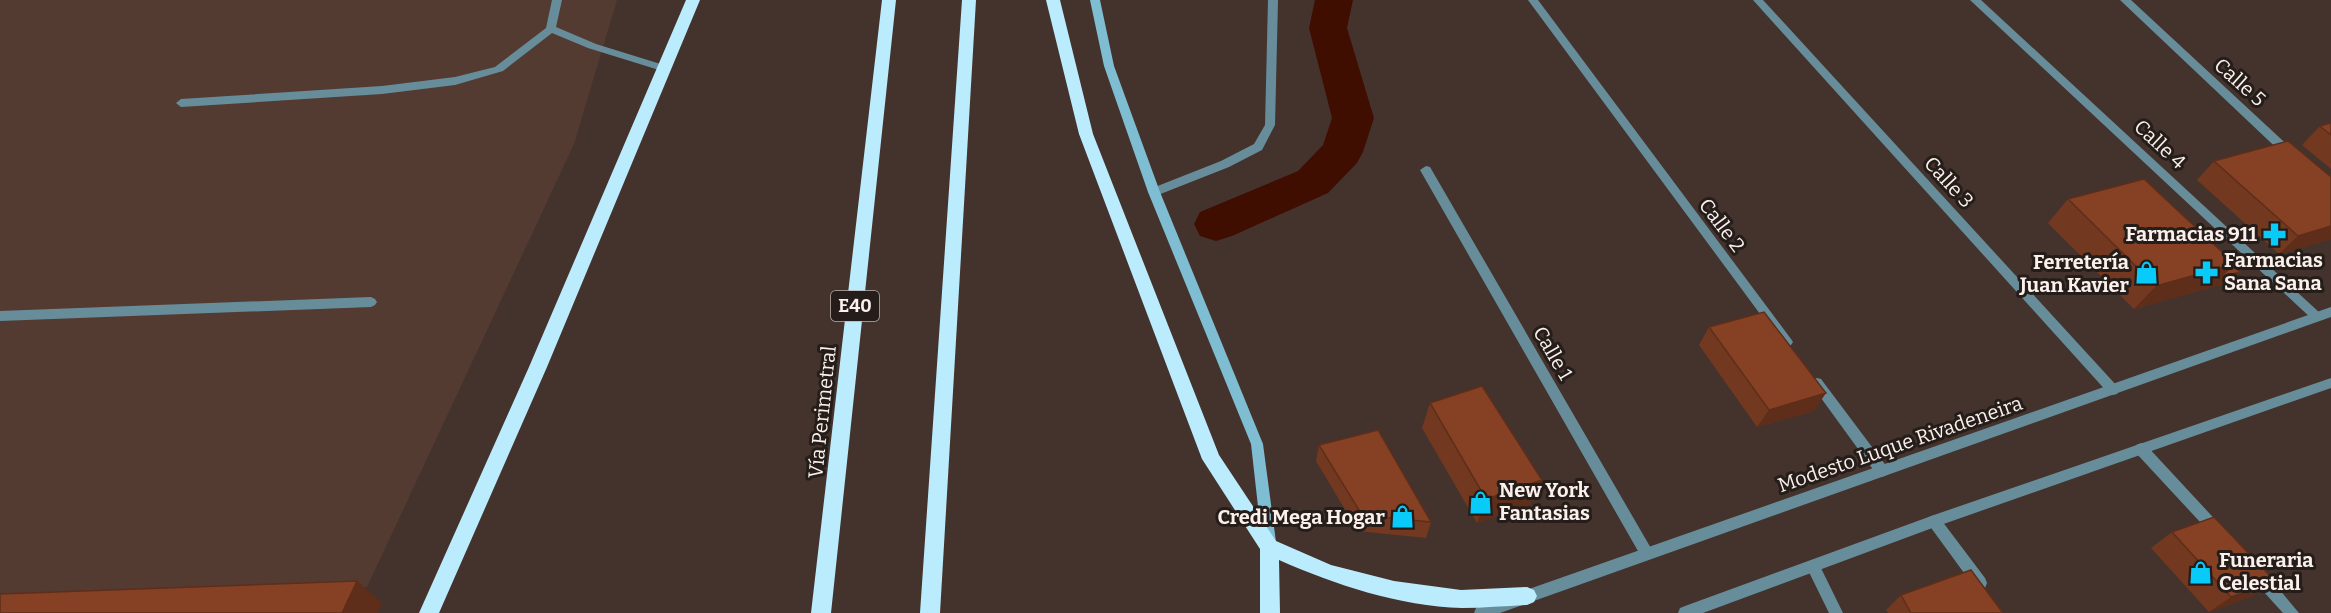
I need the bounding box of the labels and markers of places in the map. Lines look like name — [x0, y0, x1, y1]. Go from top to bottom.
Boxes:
pharmacy icon: Farmacias 911 — [2262, 221, 2288, 247]
place label: Farmacias 911 — [2125, 222, 2257, 246]
place label: Farmacias Sana Sana — [2224, 248, 2323, 295]
place label: Ferretería Juan Kavier — [2019, 250, 2130, 297]
pharmacy icon: Farmacias Sana Sana — [2193, 259, 2219, 285]
shop icon: Ferretería Juan Kavier — [2134, 260, 2160, 286]
place label: New York Fantasias — [1499, 478, 1590, 525]
shop icon: New York Fantasias — [1468, 489, 1494, 515]
shop icon: Credi Mega Hogar — [1390, 504, 1416, 530]
place label: Credi Mega Hogar — [1217, 505, 1386, 529]
place label: Funeraria Celestial — [2219, 548, 2313, 595]
shop icon: Funeraria Celestial — [2188, 559, 2214, 585]

